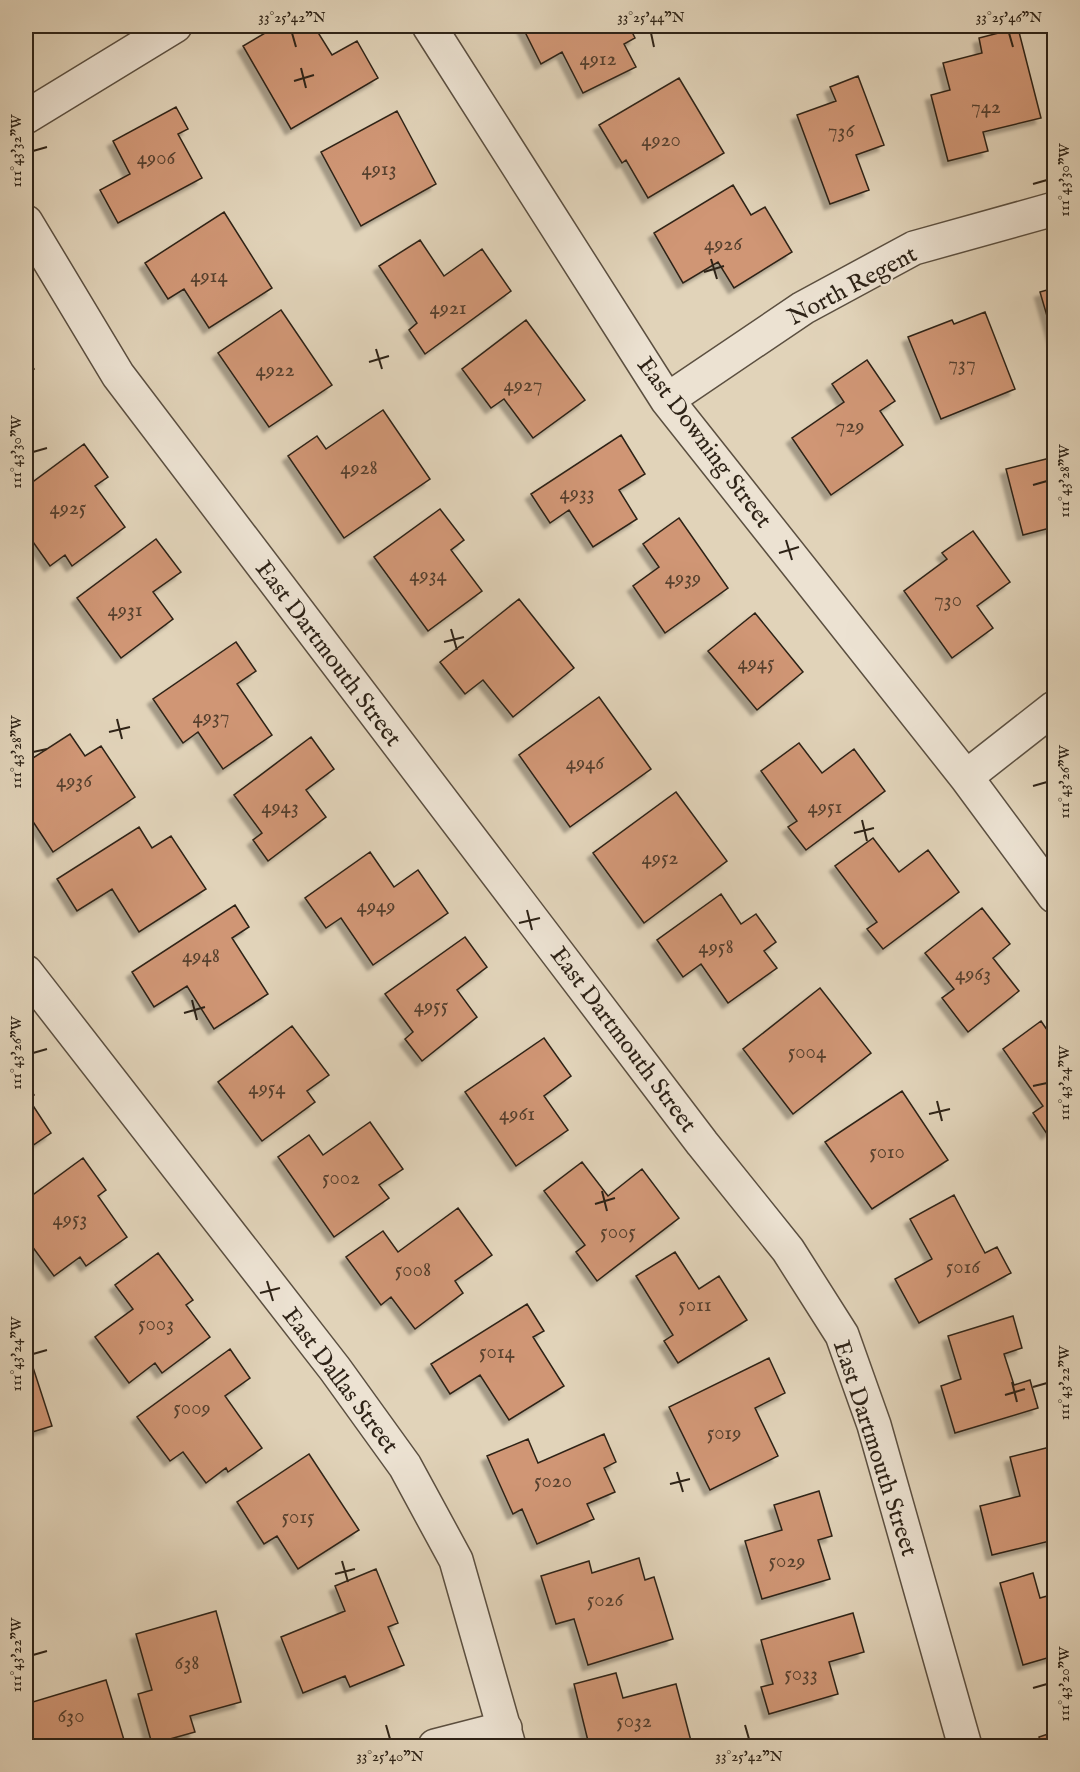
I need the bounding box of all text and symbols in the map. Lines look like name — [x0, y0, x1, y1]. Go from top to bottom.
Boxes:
text: 33°25'42"N — [258, 8, 326, 27]
text: 33°25'44"N — [617, 8, 685, 27]
text: 33°25'46"N — [976, 8, 1042, 27]
house number: 4912 — [579, 46, 617, 73]
house number: 742 — [971, 94, 1001, 121]
text: 111°43'32"W — [7, 114, 26, 188]
house number: 736 — [828, 118, 855, 145]
house number: 4920 — [641, 127, 681, 154]
text: 111°43'30"W — [1055, 143, 1074, 217]
house number: 4906 — [137, 145, 176, 172]
house number: 4913 — [361, 156, 397, 183]
house number: 4926 — [704, 231, 743, 258]
street label: North Regent — [783, 239, 923, 333]
house number: 4914 — [190, 263, 228, 290]
house number: 4921 — [429, 295, 467, 322]
street label: East Downing Street — [629, 351, 778, 535]
house number: 737 — [948, 351, 976, 378]
house number: 4922 — [255, 357, 295, 384]
house number: 4927 — [504, 372, 542, 399]
house number: 729 — [836, 413, 864, 440]
text: 111°43'30"W — [7, 415, 26, 489]
text: 111°43'28"W — [1055, 444, 1074, 518]
house number: 4928 — [340, 455, 378, 482]
house number: 4933 — [559, 480, 595, 507]
house number: 4925 — [50, 495, 87, 522]
street label: East Dartmouth Street — [248, 555, 408, 753]
house number: 4934 — [409, 562, 448, 589]
house number: 4939 — [665, 565, 701, 592]
house number: 730 — [934, 587, 962, 614]
house number: 4931 — [107, 597, 143, 624]
house number: 4945 — [737, 650, 775, 677]
house number: 4937 — [192, 704, 230, 731]
text: 111°43'28"W — [7, 715, 26, 789]
text: 111°43'26"W — [1055, 744, 1074, 819]
house number: 4946 — [566, 750, 605, 777]
house number: 4936 — [56, 768, 93, 795]
house number: 4943 — [261, 794, 299, 821]
house number: 4951 — [808, 794, 842, 821]
house number: 4952 — [642, 845, 679, 872]
house number: 4949 — [357, 893, 395, 920]
house number: 4958 — [698, 934, 734, 961]
street label: East Dartmouth Street — [543, 941, 703, 1139]
house number: 4948 — [182, 943, 220, 970]
house number: 4963 — [955, 961, 991, 988]
house number: 4955 — [414, 993, 449, 1020]
text: 111°43'26"W — [7, 1015, 26, 1090]
house number: 5004 — [788, 1039, 827, 1066]
text: 111°43'24"W — [1055, 1045, 1074, 1120]
house number: 4954 — [248, 1075, 286, 1102]
house number: 4961 — [499, 1101, 535, 1128]
house number: 5010 — [869, 1139, 905, 1166]
house number: 5002 — [322, 1165, 360, 1192]
house number: 4953 — [53, 1206, 87, 1233]
house number: 5005 — [600, 1219, 636, 1246]
house number: 5016 — [946, 1254, 981, 1281]
house number: 5008 — [395, 1257, 431, 1284]
house number: 5011 — [678, 1292, 712, 1319]
street label: East Dallas Street — [275, 1302, 405, 1460]
house number: 5003 — [138, 1311, 174, 1338]
text: 111°43'24"W — [7, 1316, 26, 1391]
street label: East Dartmouth Street — [825, 1337, 924, 1560]
house number: 5014 — [479, 1339, 516, 1366]
text: 111°43'22"W — [1055, 1345, 1074, 1420]
house number: 5009 — [173, 1395, 211, 1422]
house number: 5019 — [707, 1420, 741, 1447]
house number: 5020 — [534, 1468, 572, 1495]
house number: 5015 — [281, 1504, 315, 1531]
house number: 5029 — [769, 1548, 805, 1575]
house number: 5026 — [587, 1587, 624, 1614]
text: 111°43'22"W — [7, 1617, 26, 1692]
text: 111°43'20"W — [1055, 1646, 1074, 1721]
house number: 638 — [175, 1650, 199, 1677]
house number: 5033 — [784, 1661, 818, 1688]
house number: 630 — [57, 1703, 85, 1730]
house number: 5032 — [616, 1708, 652, 1735]
text: 33°25'40"N — [356, 1747, 424, 1766]
text: 33°25'42"N — [715, 1747, 783, 1766]

